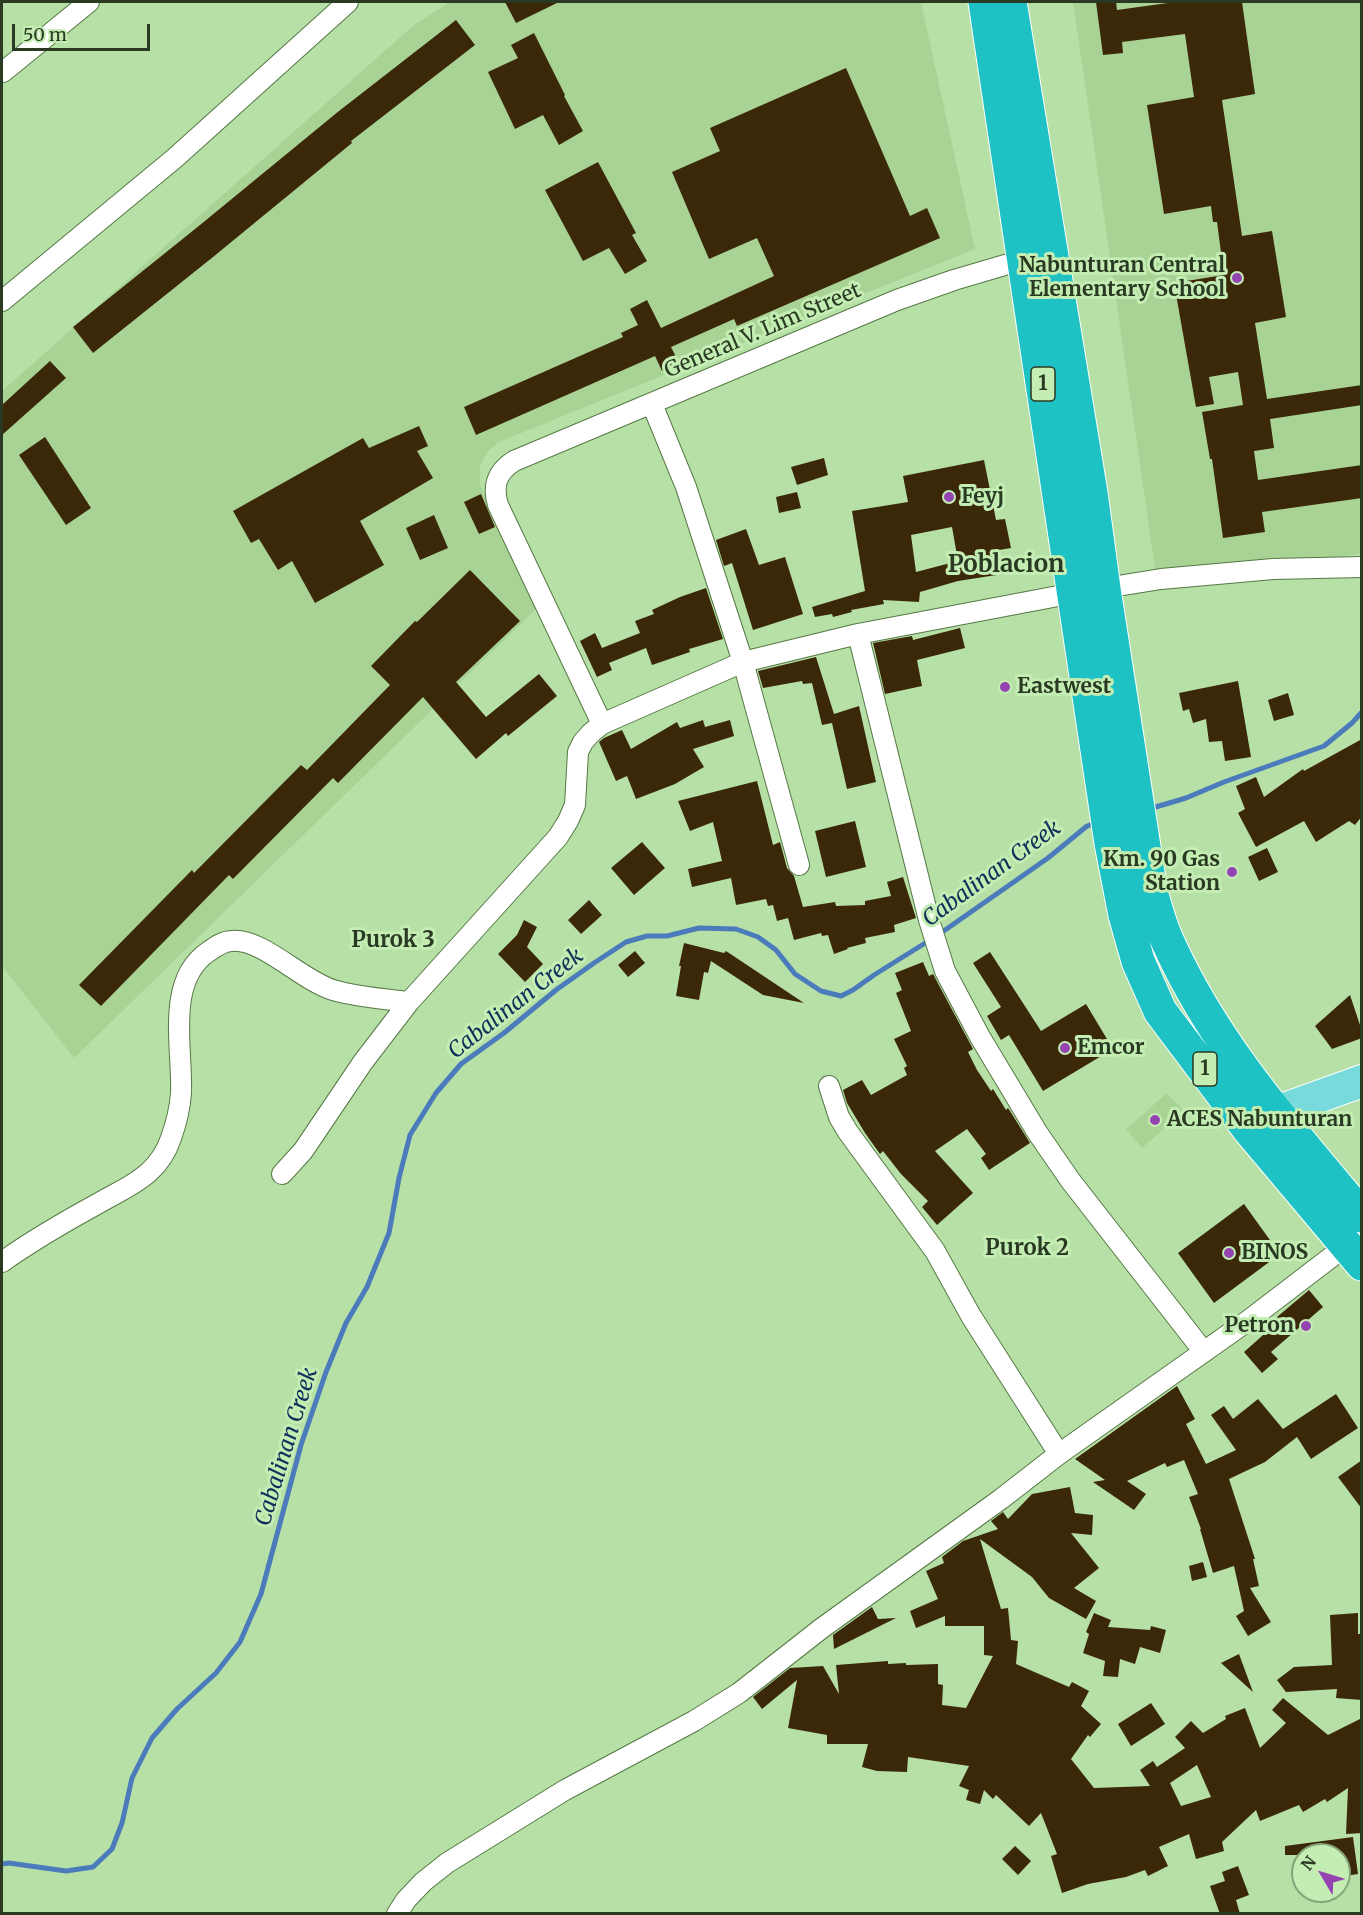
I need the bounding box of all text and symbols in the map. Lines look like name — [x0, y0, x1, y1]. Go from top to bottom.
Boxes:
scale bar — [15, 12, 153, 50]
text: 50 m — [23, 23, 67, 46]
place label: Nabunturan Central Elementary School — [1019, 253, 1225, 303]
marker: Nabunturan Central Elementary School — [1230, 271, 1244, 285]
street label: General V. Lim Street — [661, 278, 865, 384]
road number: 1 — [1031, 367, 1055, 401]
place label: Feyj — [961, 484, 1004, 510]
marker: Feyj — [942, 490, 956, 504]
district label: Poblacion — [948, 551, 1064, 579]
place label: Eastwest — [1017, 674, 1111, 700]
marker: Eastwest — [998, 680, 1012, 694]
water label: Cabalinan Creek — [918, 815, 1066, 933]
place label: Km. 90 Gas Station — [1103, 847, 1220, 897]
marker: Km. 90 Gas Station — [1225, 865, 1239, 879]
district label: Purok 3 — [351, 928, 435, 954]
water label: Cabalinan Creek — [443, 943, 589, 1065]
place label: Emcor — [1077, 1035, 1145, 1061]
marker: Emcor — [1058, 1041, 1072, 1055]
road number: 1 — [1193, 1052, 1217, 1086]
place label: ACES Nabunturan — [1167, 1107, 1352, 1133]
marker: ACES Nabunturan — [1148, 1113, 1162, 1127]
district label: Purok 2 — [985, 1236, 1069, 1262]
place label: BINOS — [1241, 1240, 1308, 1266]
marker: BINOS — [1222, 1246, 1236, 1260]
place label: Petron — [1224, 1313, 1294, 1339]
marker: Petron — [1299, 1319, 1313, 1333]
water label: Cabalinan Creek — [250, 1365, 324, 1529]
north arrow — [1291, 1843, 1351, 1903]
text: N — [1297, 1852, 1320, 1874]

